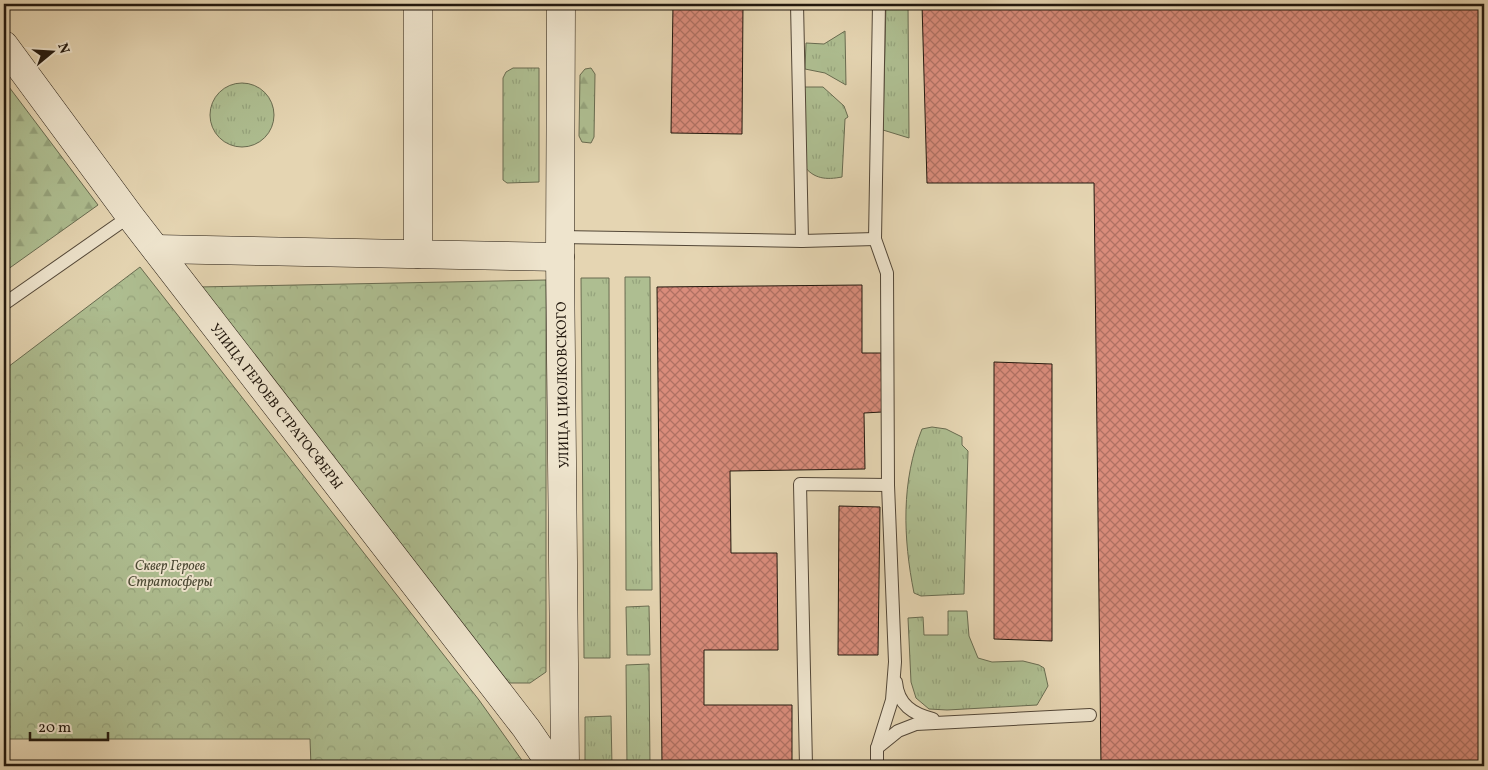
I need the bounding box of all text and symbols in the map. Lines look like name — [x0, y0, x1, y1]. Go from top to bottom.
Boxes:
north arrow — [28, 28, 78, 78]
text: N — [52, 41, 74, 56]
street label: УЛИЦА ЦИОЛКОВСКОГО — [553, 302, 574, 468]
street label: УЛИЦА ГЕРОЕВ СТРАТОСФЕРЫ — [205, 320, 347, 494]
park label: Сквер Героев Стратосферы — [127, 557, 213, 592]
scale bar — [30, 710, 108, 742]
text: 20 m — [38, 718, 71, 739]

